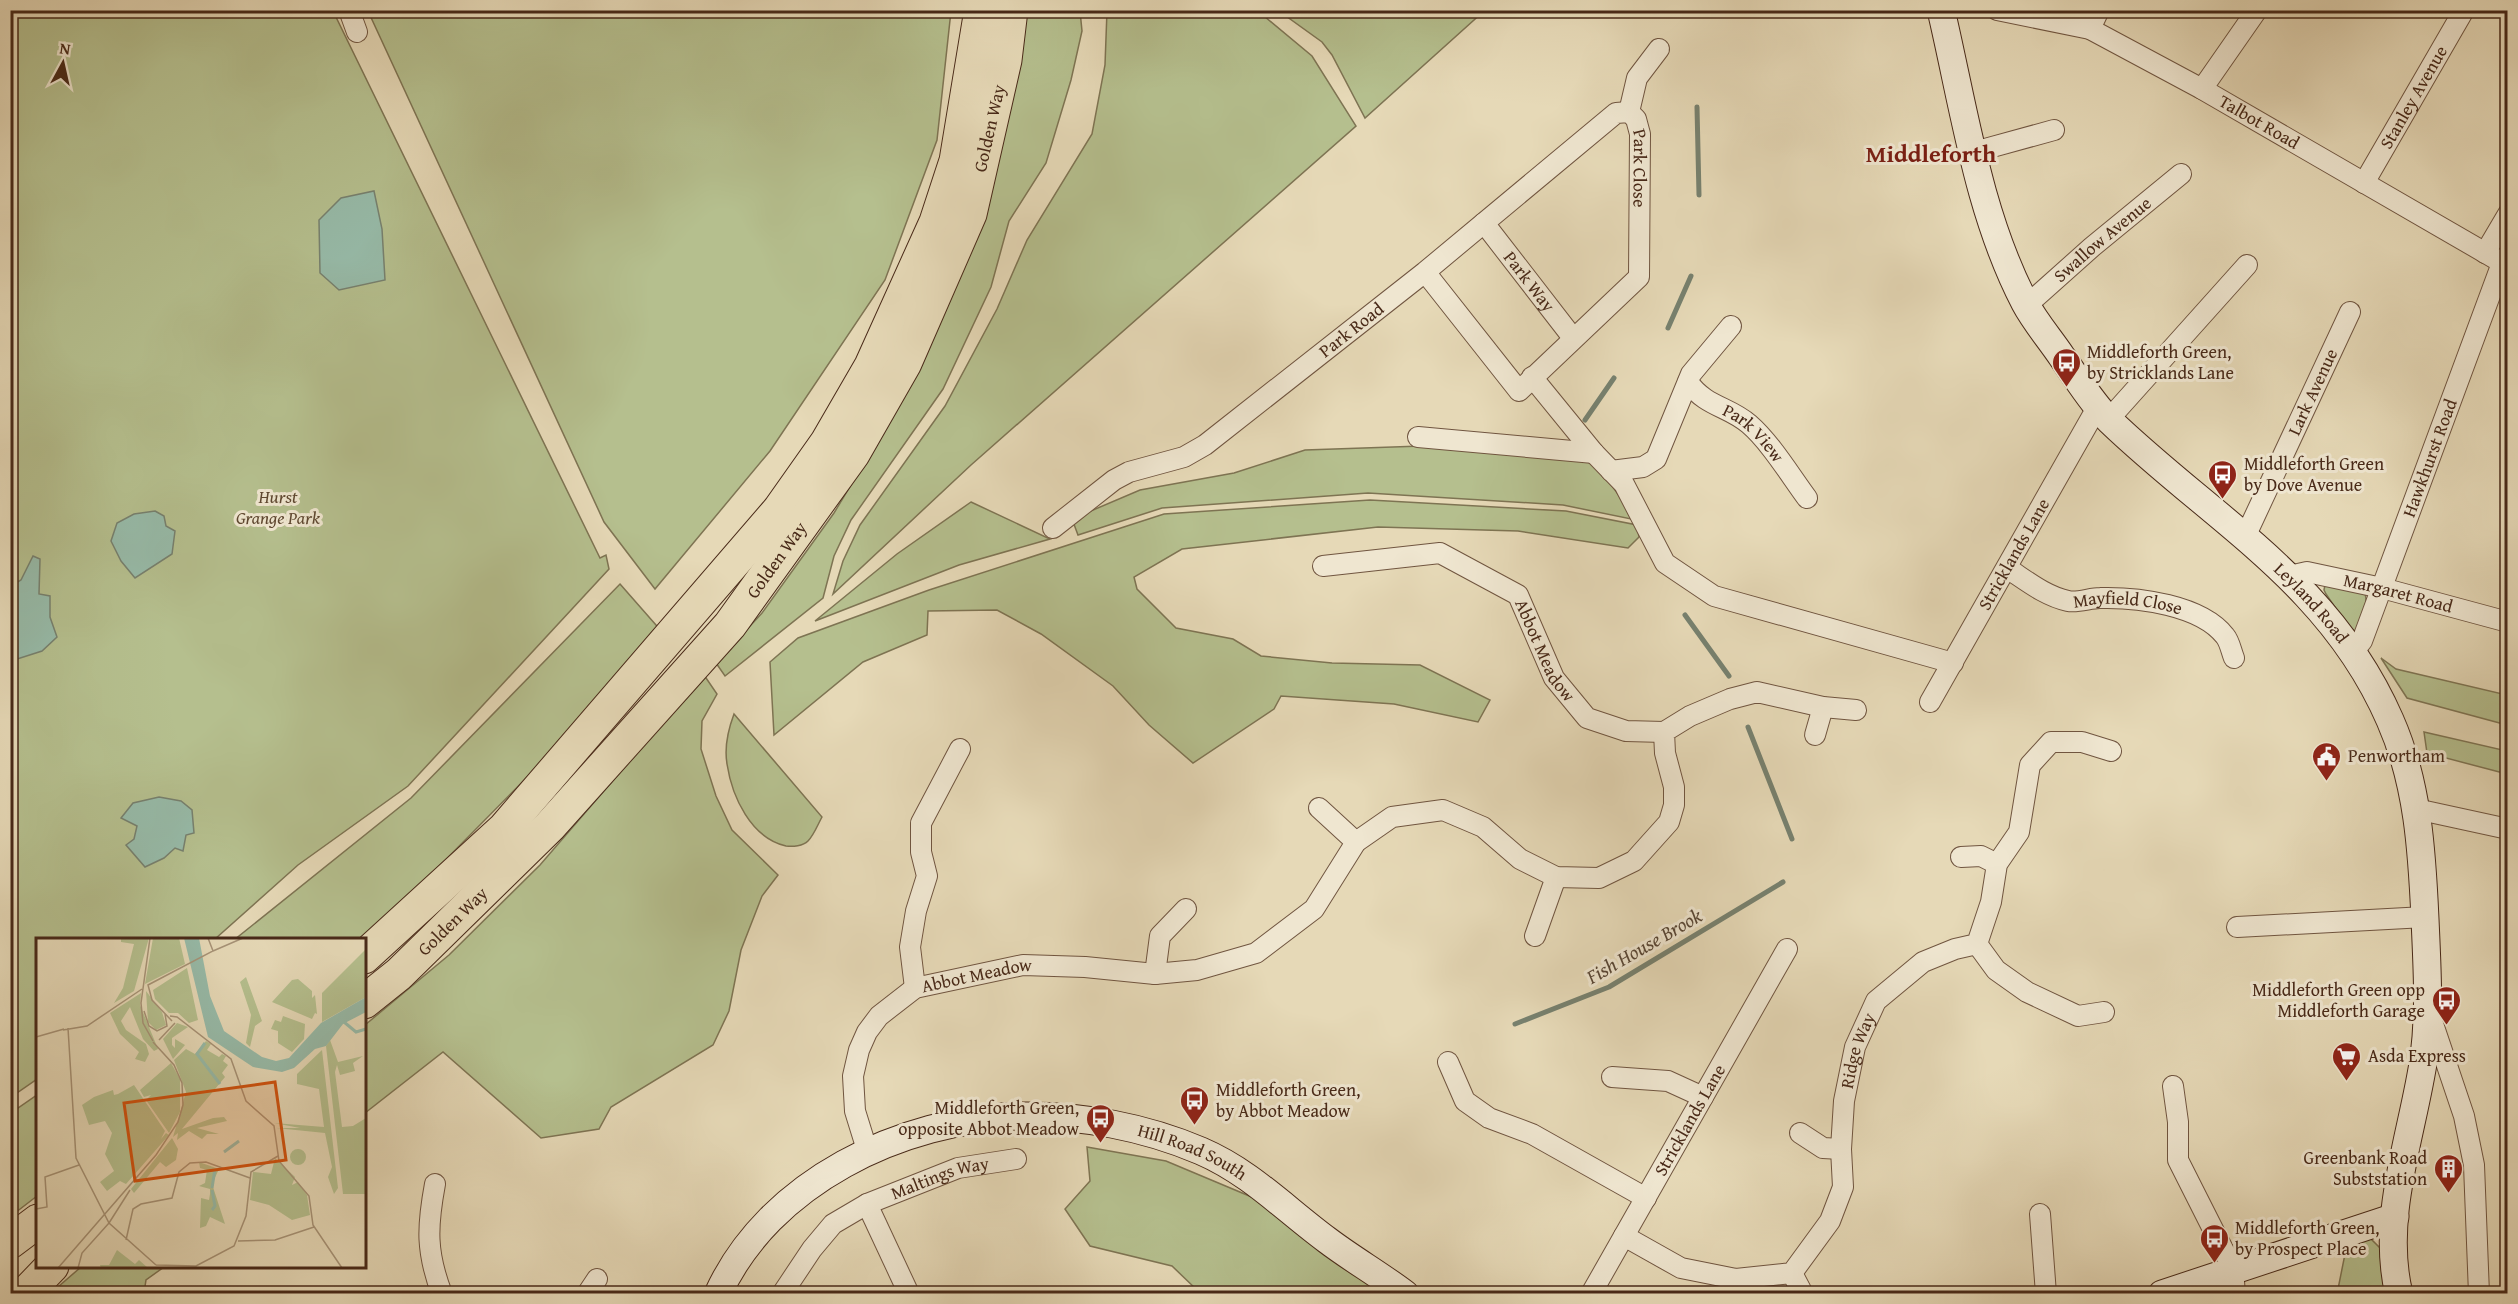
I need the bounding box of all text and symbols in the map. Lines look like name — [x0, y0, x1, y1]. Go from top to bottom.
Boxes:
north arrow — [33, 33, 93, 93]
text: N — [58, 36, 72, 61]
street label: Stanley Avenue — [2372, 40, 2454, 154]
street label: Golden Way — [966, 82, 1012, 175]
street label: Talbot Road — [2214, 88, 2305, 156]
street label: Park Close — [1626, 126, 1655, 208]
district label: Middleforth — [1866, 136, 1996, 171]
street label: Swallow Avenue — [2047, 190, 2157, 288]
street label: Park Way — [1497, 245, 1562, 318]
street label: Park Road — [1313, 295, 1390, 364]
place label: Middleforth Green, by Stricklands Lane — [2087, 338, 2234, 386]
street label: Lark Avenue — [2280, 344, 2344, 440]
bus stop icon: Middleforth Green, by Stricklands Lane — [2050, 346, 2082, 388]
street label: Hawkhurst Road — [2395, 394, 2464, 521]
street label: Park View — [1718, 396, 1791, 468]
place label: Middleforth Green by Dove Avenue — [2244, 450, 2384, 498]
bus stop icon: Middleforth Green by Dove Avenue — [2207, 458, 2239, 500]
park label: Hurst Grange Park — [236, 483, 321, 531]
street label: Stricklands Lane — [1971, 493, 2056, 615]
street label: Golden Way — [739, 516, 813, 604]
street label: Leyland Road — [2268, 556, 2356, 649]
street label: Margaret Road — [2341, 566, 2456, 620]
street label: Mayfield Close — [2071, 584, 2186, 621]
street label: Abbot Meadow — [1508, 595, 1582, 707]
public building icon: Penwortham — [2311, 740, 2343, 782]
place label: Penwortham — [2348, 742, 2445, 769]
street label: Golden Way — [411, 880, 494, 962]
water label: Fish House Brook — [1580, 900, 1708, 991]
inset map — [36, 938, 366, 1268]
street label: Abbot Meadow — [919, 951, 1032, 999]
place label: Middleforth Green opp Middleforth Garage — [2252, 976, 2425, 1024]
bus stop icon: Middleforth Green opp Middleforth Garage — [2430, 984, 2462, 1026]
street label: Ridge Way — [1833, 1008, 1882, 1091]
supermarket icon: Asda Express — [2331, 1040, 2363, 1082]
place label: Asda Express — [2368, 1042, 2466, 1069]
street label: Stricklands Lane — [1647, 1059, 1732, 1181]
place label: Middleforth Green, by Abbot Meadow — [1216, 1076, 1360, 1124]
bus stop icon: Middleforth Green, by Abbot Meadow — [1179, 1084, 1211, 1126]
place label: Middleforth Green, opposite Abbot Meadow — [898, 1094, 1079, 1142]
bus stop icon: Middleforth Green, opposite Abbot Meadow — [1084, 1102, 1116, 1144]
street label: Hill Road South — [1135, 1116, 1253, 1187]
place label: Greenbank Road Subststation — [2304, 1144, 2427, 1192]
street label: Maltings Way — [887, 1149, 991, 1206]
building icon: Greenbank Road Subststation — [2432, 1152, 2464, 1194]
place label: Middleforth Green, by Prospect Place — [2235, 1214, 2379, 1262]
bus stop icon: Middleforth Green, by Prospect Place — [2198, 1222, 2230, 1264]

